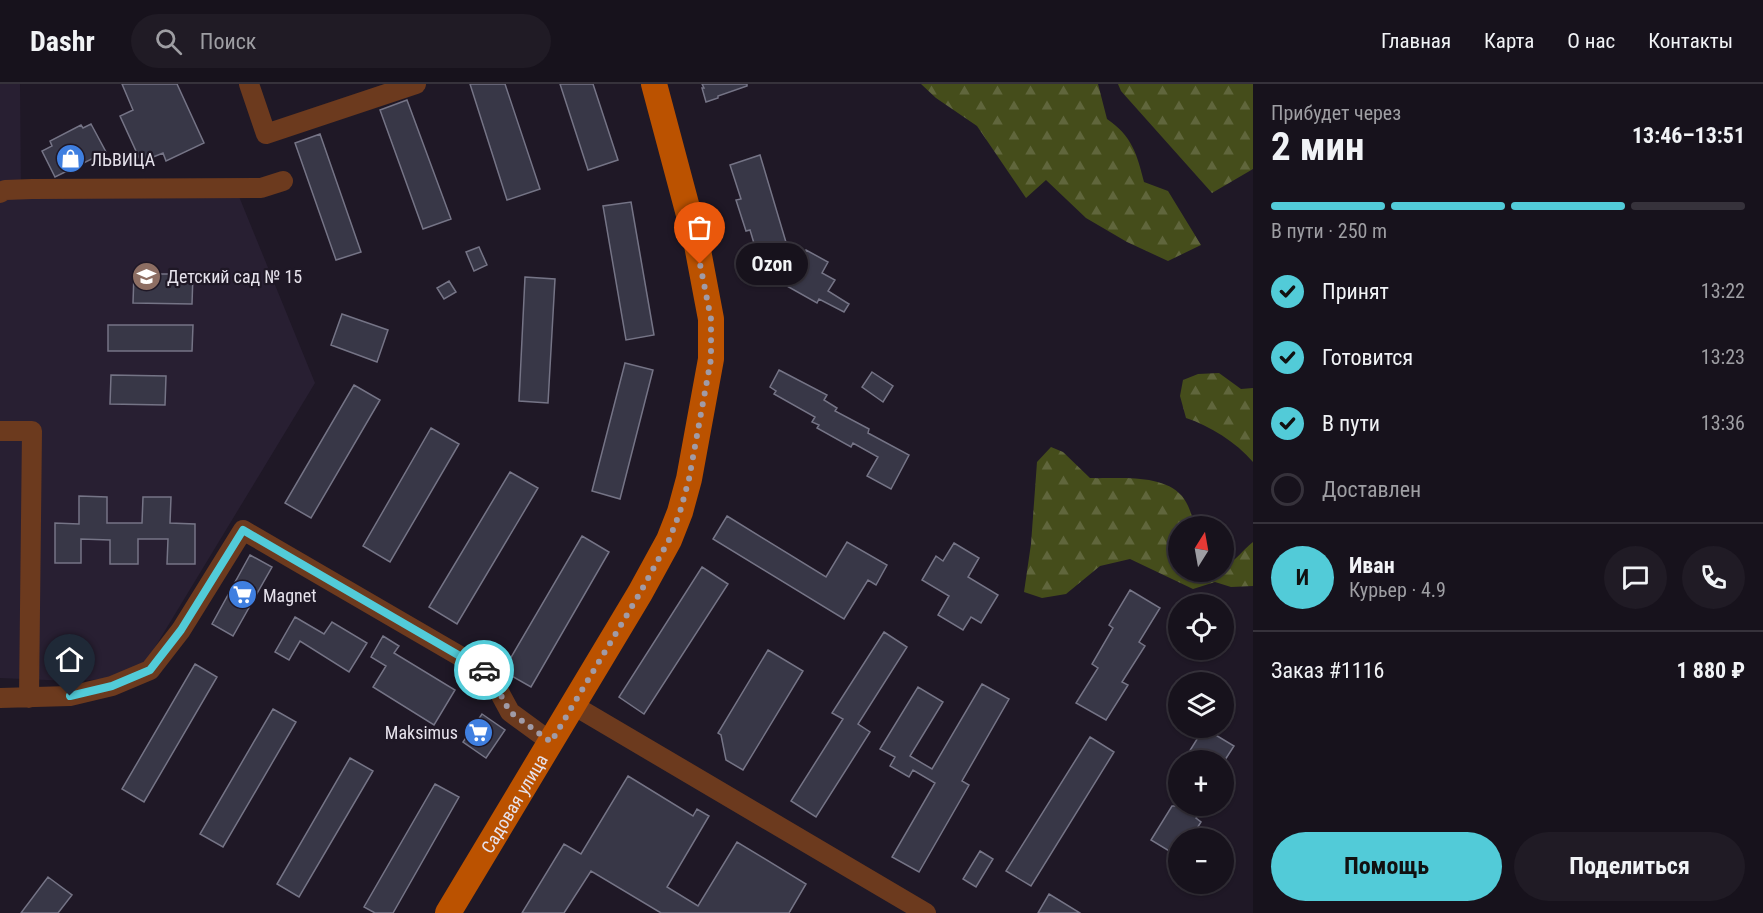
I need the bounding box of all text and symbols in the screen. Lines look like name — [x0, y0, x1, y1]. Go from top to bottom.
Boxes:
search box — [131, 14, 551, 68]
text: Dashr — [30, 25, 95, 58]
icon: search — [152, 25, 185, 58]
text: Поиск — [200, 29, 256, 54]
text: Главная — [1381, 29, 1451, 53]
text: Карта — [1484, 29, 1534, 53]
text: О нас — [1567, 29, 1615, 53]
text: Контакты — [1648, 29, 1733, 53]
text: Прибудет через — [1271, 101, 1401, 125]
text: 13:46–13:51 — [1632, 123, 1745, 148]
text: 2 мин — [1271, 124, 1365, 170]
shop icon: ЛЬВИЦА — [54, 143, 86, 175]
place label: ЛЬВИЦА — [91, 149, 156, 170]
pin — [674, 202, 725, 264]
icon: bag — [683, 211, 716, 244]
text: В пути · 250 m — [1271, 219, 1387, 243]
callout: Ozon — [736, 243, 808, 285]
text: Ozon — [752, 252, 792, 276]
school or university icon: Детский сад № 15 — [130, 260, 162, 292]
place label: Детский сад № 15 — [167, 266, 302, 287]
icon: check — [1271, 275, 1304, 308]
text: Принят — [1322, 279, 1389, 304]
text: 13:22 — [1701, 279, 1745, 303]
icon: check — [1271, 341, 1304, 374]
text: Готовится — [1322, 345, 1413, 370]
text: 13:23 — [1701, 345, 1745, 369]
icon: check — [1271, 407, 1304, 440]
text: В пути — [1322, 411, 1380, 436]
text: 13:36 — [1701, 411, 1745, 435]
text: Доставлен — [1322, 477, 1421, 502]
north arrow — [1168, 516, 1234, 582]
map controls — [1168, 516, 1234, 894]
button: chat — [1604, 546, 1667, 609]
button: phone — [1682, 546, 1745, 609]
text: Иван — [1349, 553, 1395, 578]
text: И — [1296, 565, 1309, 590]
text: Курьер · 4.9 — [1349, 578, 1446, 602]
supermarket icon: Magnet — [226, 579, 258, 611]
place label: Magnet — [263, 585, 317, 606]
button: locate — [1168, 594, 1234, 660]
pin — [44, 634, 95, 696]
courier — [454, 640, 514, 700]
icon: home — [53, 643, 86, 676]
icon: car — [468, 654, 501, 687]
text: Заказ #1116 — [1271, 658, 1384, 683]
text: 1 880 ₽ — [1677, 658, 1745, 683]
button: layers — [1168, 672, 1234, 738]
supermarket icon: Maksimus — [463, 716, 495, 748]
place label: Maksimus — [385, 722, 458, 743]
street label: Садовая улица — [476, 750, 552, 857]
button: + — [1168, 750, 1234, 816]
button: − — [1168, 828, 1234, 894]
button: Помощь — [1271, 832, 1502, 901]
button: Поделиться — [1514, 832, 1745, 901]

